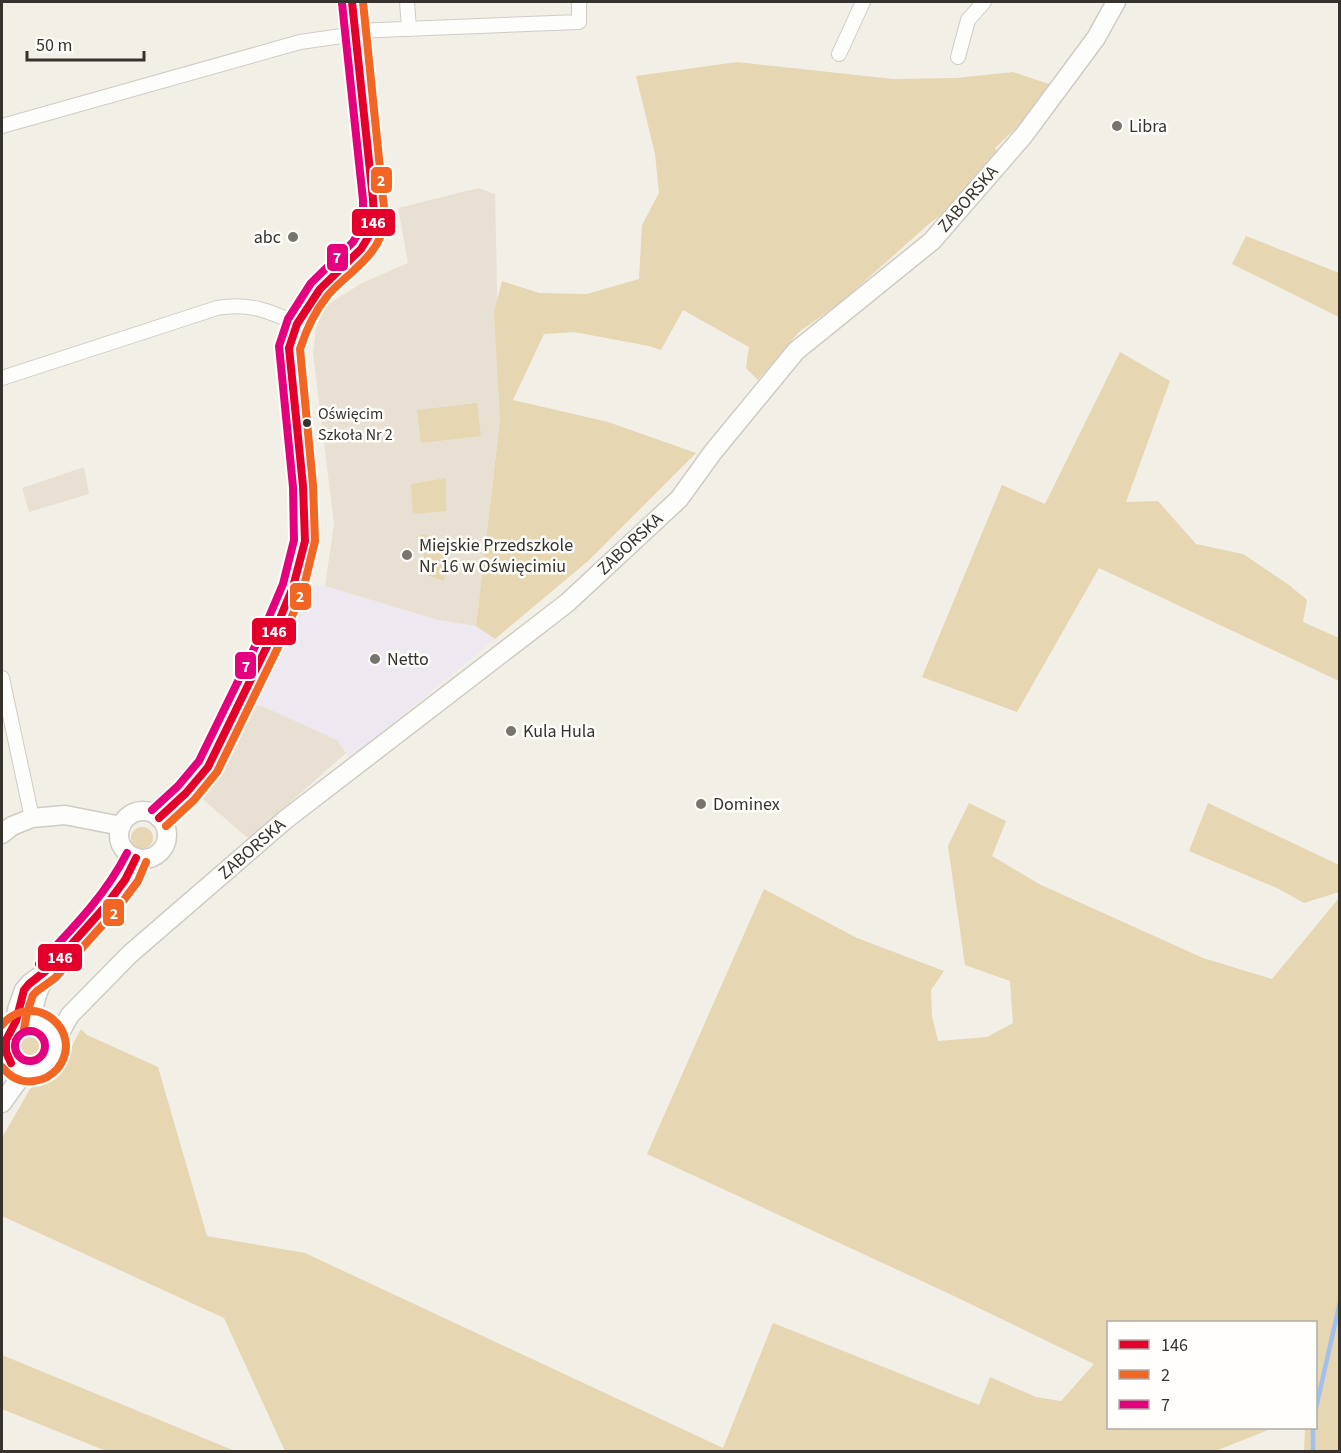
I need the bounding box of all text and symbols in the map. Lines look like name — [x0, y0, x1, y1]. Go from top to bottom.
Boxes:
scale bar — [27, 24, 144, 62]
text: 50 m — [36, 33, 72, 58]
place label: Libra — [1129, 114, 1167, 139]
marker: Libra — [1110, 119, 1124, 133]
street label: ZABORSKA — [932, 160, 1004, 238]
line badge: 2 — [370, 166, 393, 194]
text: 2 — [377, 170, 385, 192]
line badge: 146 — [351, 208, 396, 237]
text: 146 — [360, 212, 386, 234]
place label: abc — [254, 225, 281, 250]
marker: abc — [286, 230, 300, 244]
line badge: 7 — [326, 243, 349, 272]
text: 7 — [333, 247, 341, 269]
place label: Oświęcim Szkoła Nr 2 — [318, 403, 393, 446]
marker: Oświęcim Szkoła Nr 2 — [301, 417, 313, 429]
street label: ZABORSKA — [592, 507, 668, 581]
place label: Miejskie Przedszkole Nr 16 w Oświęcimiu — [419, 533, 573, 579]
marker: Miejskie Przedszkole Nr 16 w Oświęcimiu — [400, 548, 414, 562]
line badge: 2 — [289, 582, 312, 611]
text: 2 — [296, 586, 304, 608]
line badge: 146 — [251, 617, 297, 646]
text: 146 — [261, 621, 287, 643]
place label: Netto — [387, 647, 429, 672]
line badge: 7 — [234, 651, 257, 680]
marker: Netto — [368, 652, 382, 666]
text: 7 — [242, 656, 250, 678]
place label: Kula Hula — [523, 719, 595, 744]
marker: Kula Hula — [504, 724, 518, 738]
place label: Dominex — [713, 792, 780, 817]
marker: Dominex — [694, 797, 708, 811]
street label: ZABORSKA — [213, 813, 291, 885]
line badge: 2 — [102, 898, 125, 927]
text: 2 — [110, 903, 118, 925]
line badge: 146 — [37, 943, 83, 972]
text: 146 — [47, 947, 73, 969]
legend — [1107, 1321, 1317, 1429]
text: 146 — [1161, 1333, 1188, 1358]
text: 2 — [1161, 1363, 1170, 1388]
text: 7 — [1161, 1393, 1170, 1418]

